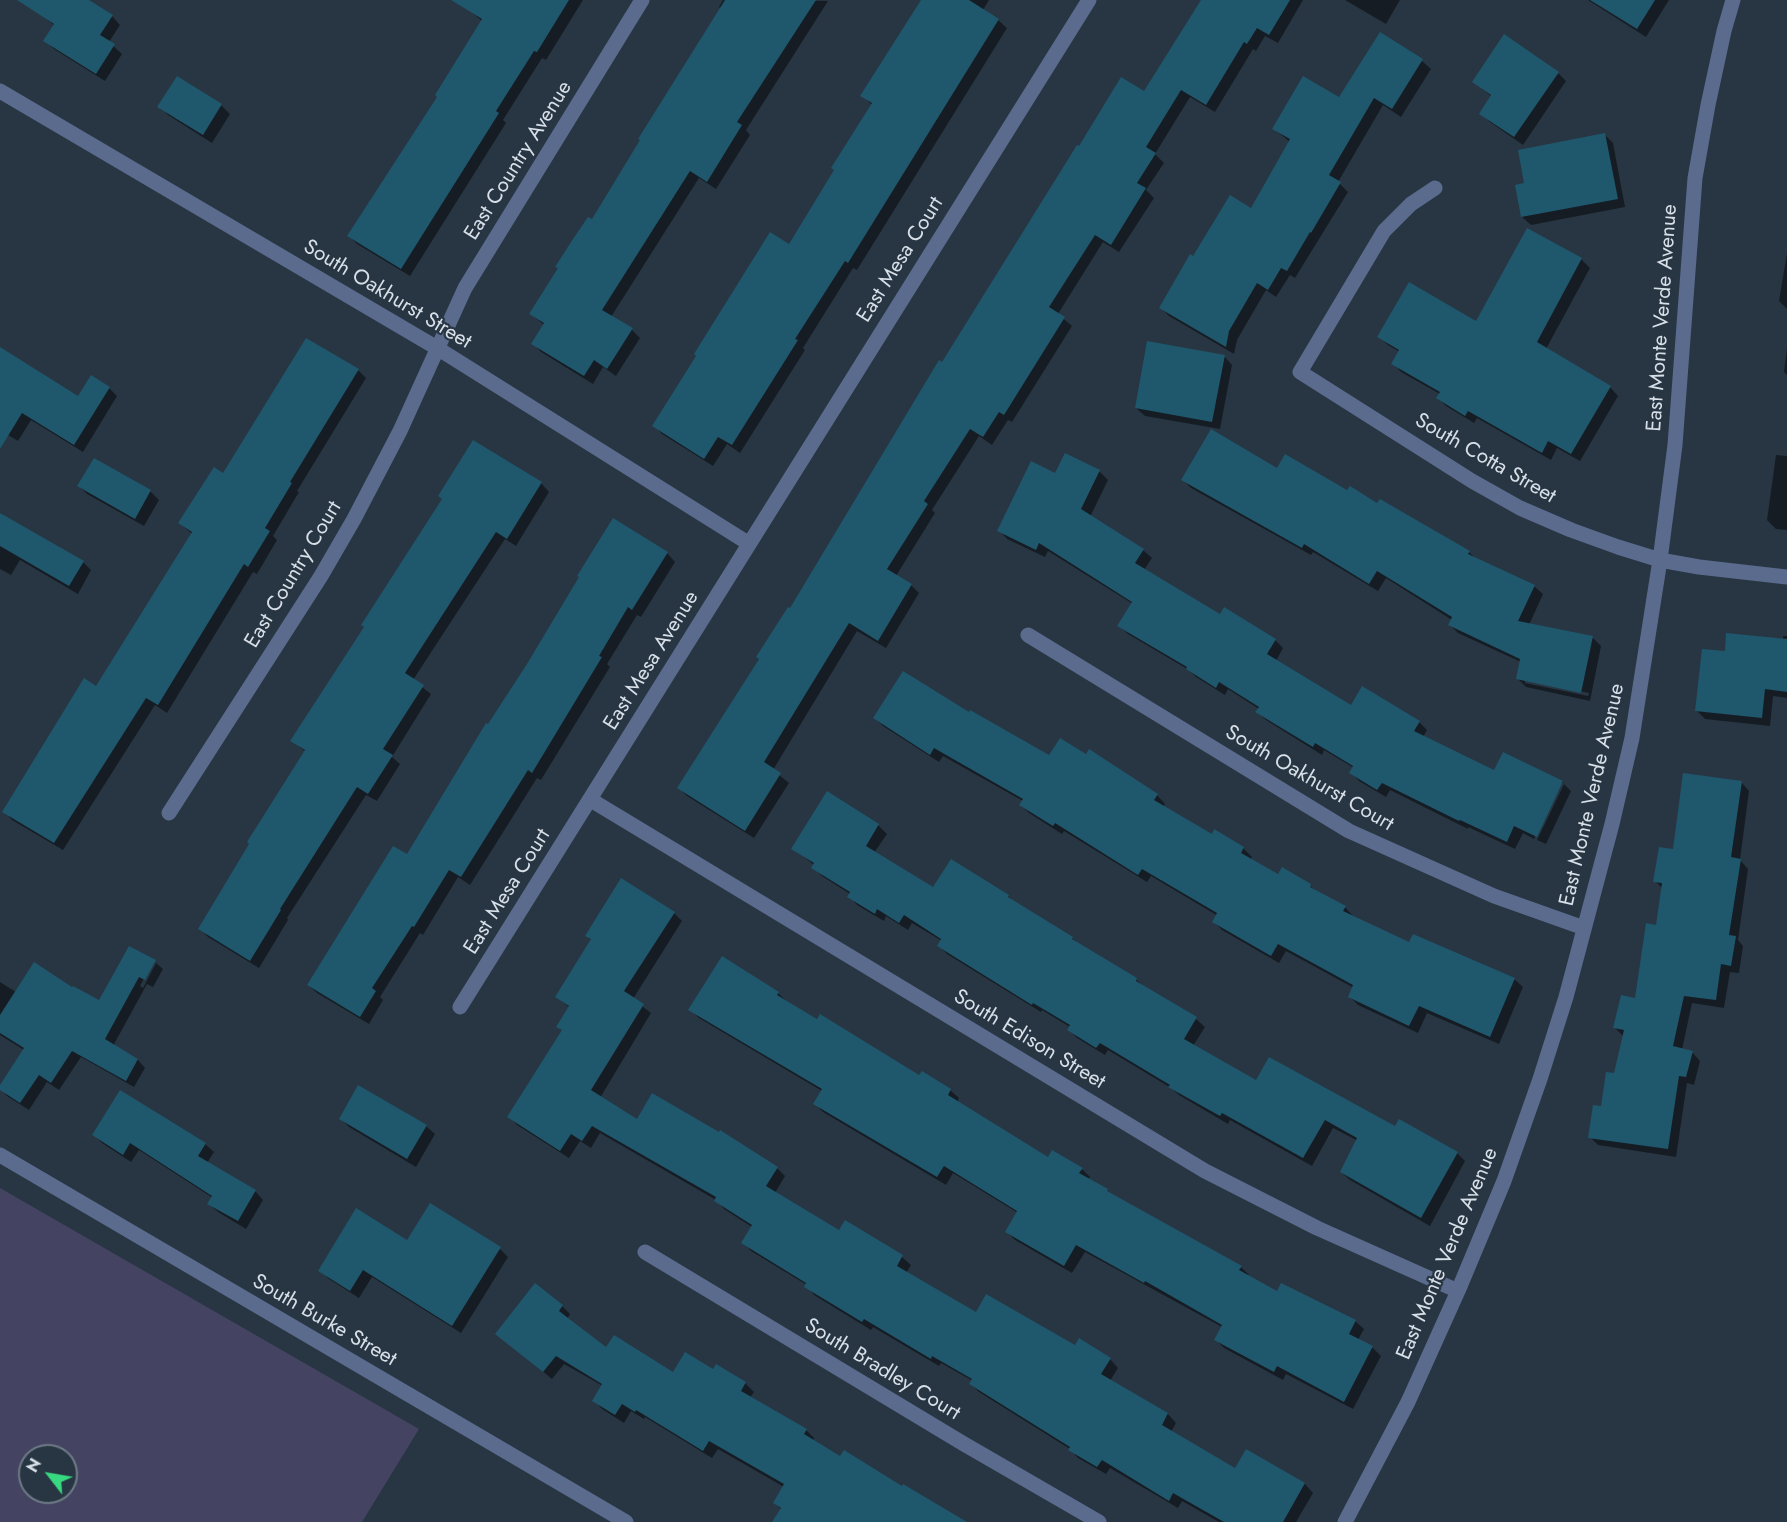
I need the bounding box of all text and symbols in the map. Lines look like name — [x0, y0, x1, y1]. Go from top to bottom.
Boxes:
street label: East Country Avenue — [460, 77, 578, 245]
street label: East Mesa Court — [852, 193, 950, 327]
street label: East Monte Verde Avenue — [1642, 203, 1684, 433]
street label: South Oakhurst Street — [298, 235, 476, 355]
street label: South Cotta Street — [1410, 408, 1560, 510]
street label: East Country Court — [240, 497, 348, 653]
street label: East Mesa Avenue — [599, 587, 705, 735]
street label: East Monte Verde Avenue — [1555, 681, 1631, 909]
street label: South Oakhurst Court — [1220, 720, 1398, 838]
street label: East Mesa Court — [459, 825, 557, 959]
street label: South Edison Street — [948, 985, 1110, 1095]
street label: East Monte Verde Avenue — [1392, 1144, 1504, 1364]
street label: South Burke Street — [247, 1269, 401, 1373]
street label: South Bradley Court — [800, 1314, 964, 1426]
north arrow — [18, 1444, 78, 1504]
text: N — [21, 1454, 47, 1477]

